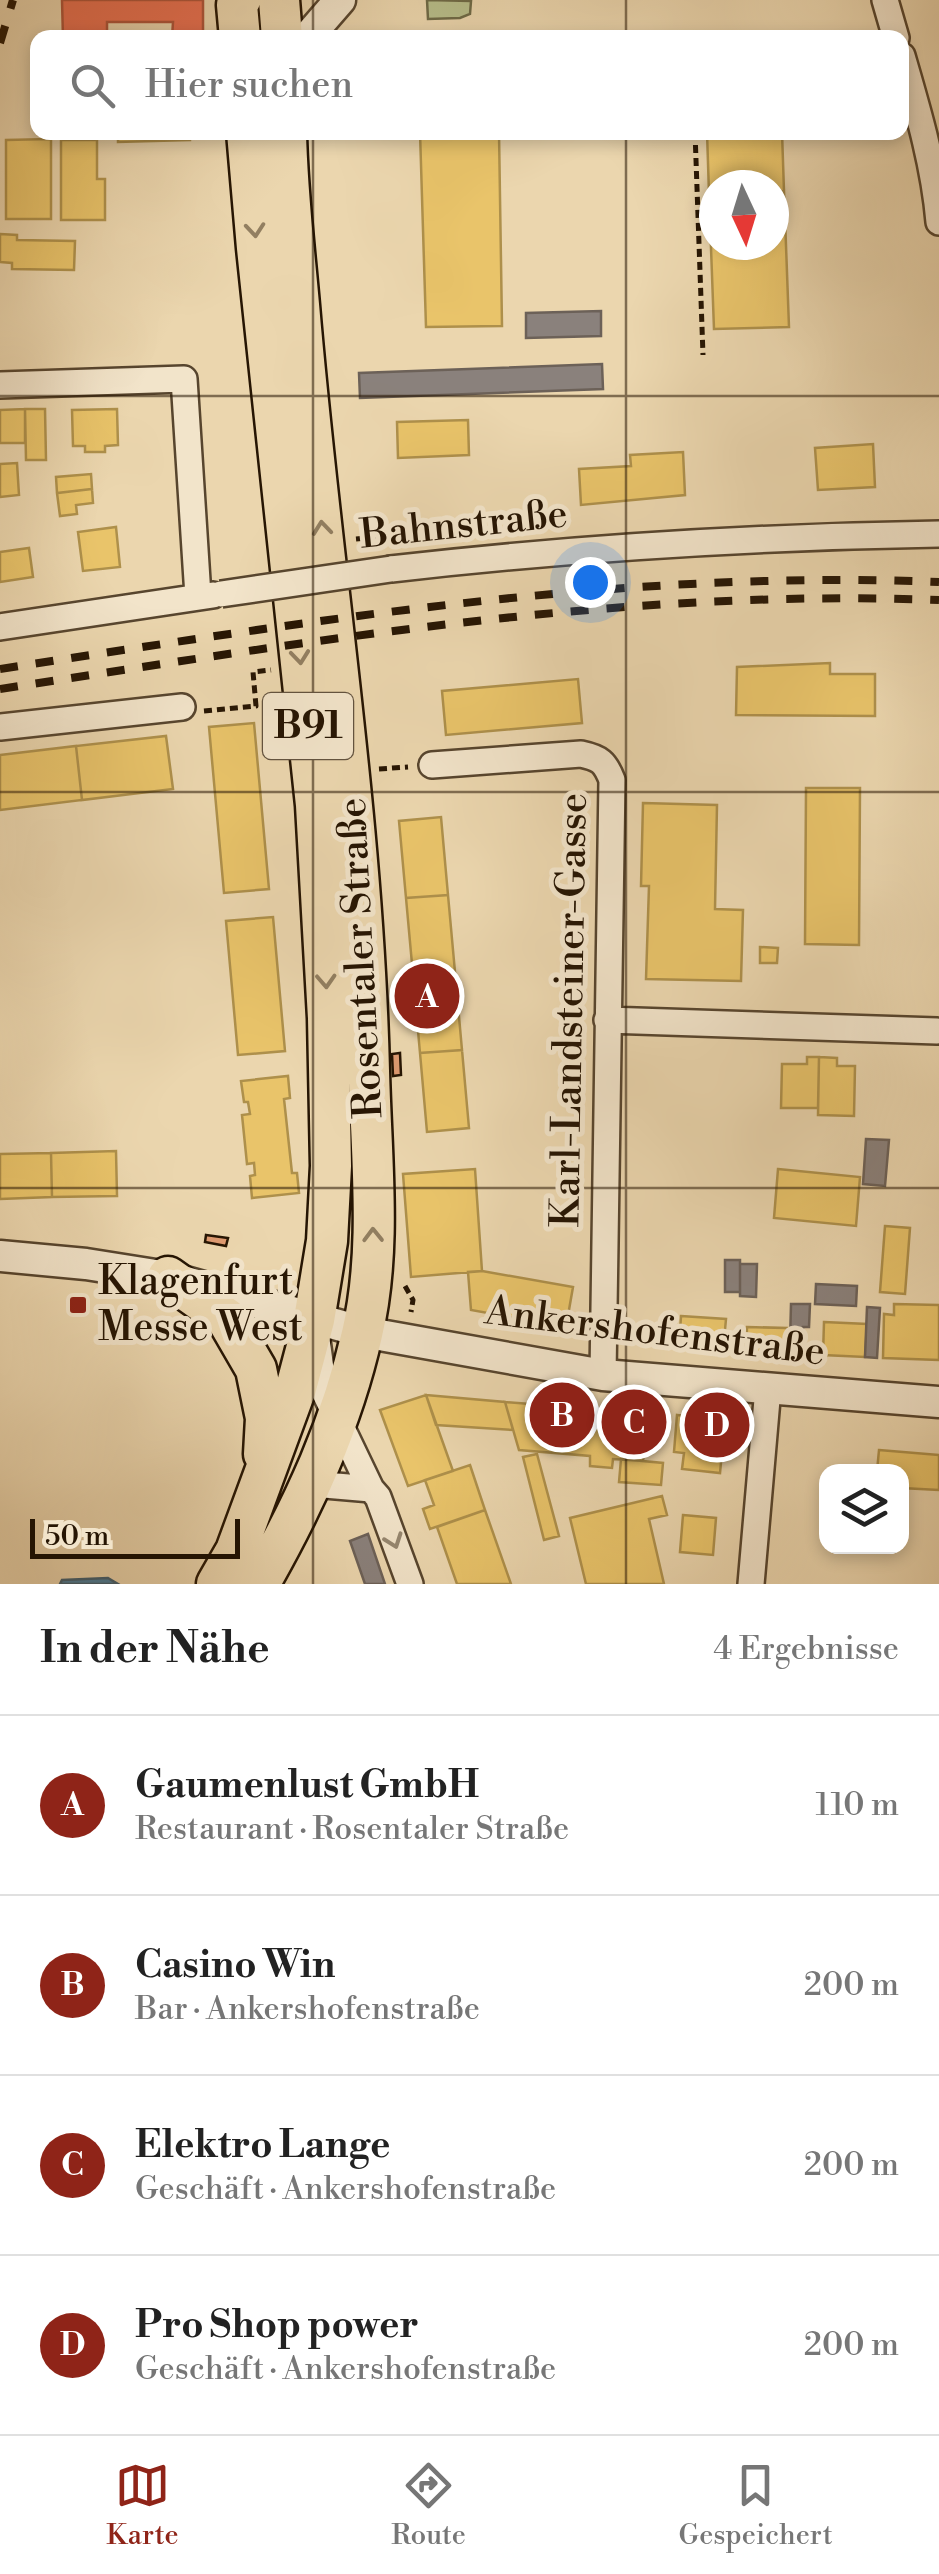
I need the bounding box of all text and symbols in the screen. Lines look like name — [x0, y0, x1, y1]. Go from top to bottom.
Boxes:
search box — [30, 30, 909, 140]
icon: search — [65, 58, 120, 113]
text: Hier suchen — [145, 62, 353, 109]
north arrow — [699, 170, 789, 260]
one-way arrow — [244, 222, 266, 238]
street label: Bahnstraße — [357, 489, 570, 561]
one-way arrow — [312, 519, 333, 535]
your location — [565, 557, 616, 608]
one-way arrow — [289, 650, 310, 666]
road number: B91 — [263, 693, 353, 759]
street label: Karl-Landsteiner-Gasse — [541, 792, 599, 1228]
street label: Rosentaler Straße — [328, 796, 394, 1120]
pin: A — [394, 958, 460, 1034]
one-way arrow — [315, 974, 336, 990]
one-way arrow — [363, 1227, 384, 1243]
place label: Klagenfurt Messe West — [98, 1257, 303, 1353]
street label: Ankershofenstraße — [481, 1286, 828, 1378]
marker: Klagenfurt Messe West — [67, 1294, 89, 1316]
pin: B — [530, 1378, 594, 1452]
pin: C — [602, 1384, 666, 1460]
pin: D — [684, 1388, 750, 1462]
map controls — [819, 1464, 909, 1554]
button: layers — [819, 1464, 909, 1554]
scale bar — [30, 1514, 240, 1558]
text: 50 m — [45, 1519, 109, 1554]
one-way arrow — [382, 1531, 403, 1548]
text: In der Nähe — [40, 1623, 270, 1676]
text: 4 Ergebnisse — [713, 1629, 899, 1669]
text: Gaumenlust GmbH — [135, 1762, 479, 1809]
text: A — [61, 1785, 84, 1825]
text: 110 m — [816, 1785, 899, 1825]
text: Restaurant · Rosentaler Straße — [135, 1809, 569, 1849]
text: Casino Win — [135, 1942, 335, 1989]
text: B — [60, 1965, 85, 2005]
text: 200 m — [804, 1965, 899, 2005]
text: Bar · Ankershofenstraße — [135, 1989, 480, 2029]
text: Elektro Lange — [135, 2122, 390, 2169]
text: C — [61, 2145, 84, 2185]
text: 200 m — [804, 2145, 899, 2185]
text: Geschäft · Ankershofenstraße — [135, 2169, 556, 2209]
text: Pro Shop power — [135, 2302, 419, 2349]
text: D — [60, 2325, 85, 2365]
text: 200 m — [804, 2325, 899, 2365]
text: Geschäft · Ankershofenstraße — [135, 2349, 556, 2389]
tab: Karte — [106, 2458, 179, 2553]
tab: Route — [391, 2458, 466, 2553]
tab: Gespeichert — [679, 2458, 833, 2553]

